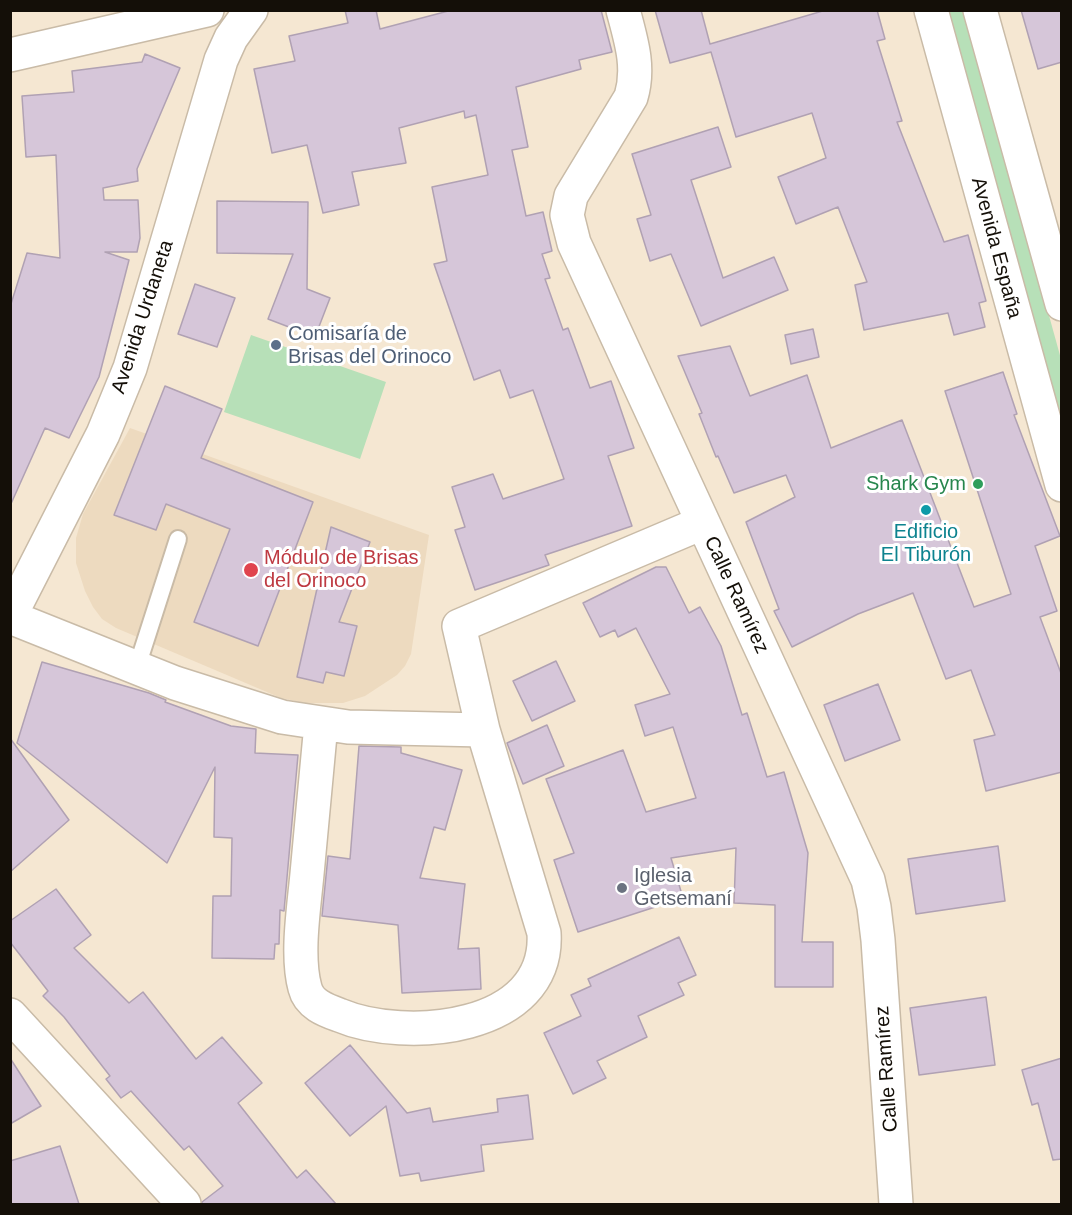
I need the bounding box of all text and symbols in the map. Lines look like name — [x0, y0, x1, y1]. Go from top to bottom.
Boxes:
street label: Avenida España — [966, 175, 1026, 321]
street label: Avenida Urdaneta — [107, 237, 179, 397]
place label: Comisaría de Brisas del Orinoco — [288, 322, 451, 369]
marker: Comisaría de Brisas del Orinoco — [269, 338, 283, 352]
place label: Shark Gym — [866, 472, 966, 496]
marker: Shark Gym — [971, 477, 985, 491]
marker: Edificio El Tiburón — [919, 503, 933, 517]
place label: Edificio El Tiburón — [881, 520, 971, 567]
street label: Calle Ramírez — [698, 533, 774, 657]
place label: Módulo de Brisas del Orinoco — [264, 546, 419, 593]
marker: Módulo de Brisas del Orinoco — [242, 561, 260, 579]
place label: Iglesia Getsemaní — [634, 864, 732, 911]
marker: Iglesia Getsemaní — [615, 881, 629, 895]
street label: Calle Ramírez — [871, 1005, 903, 1133]

